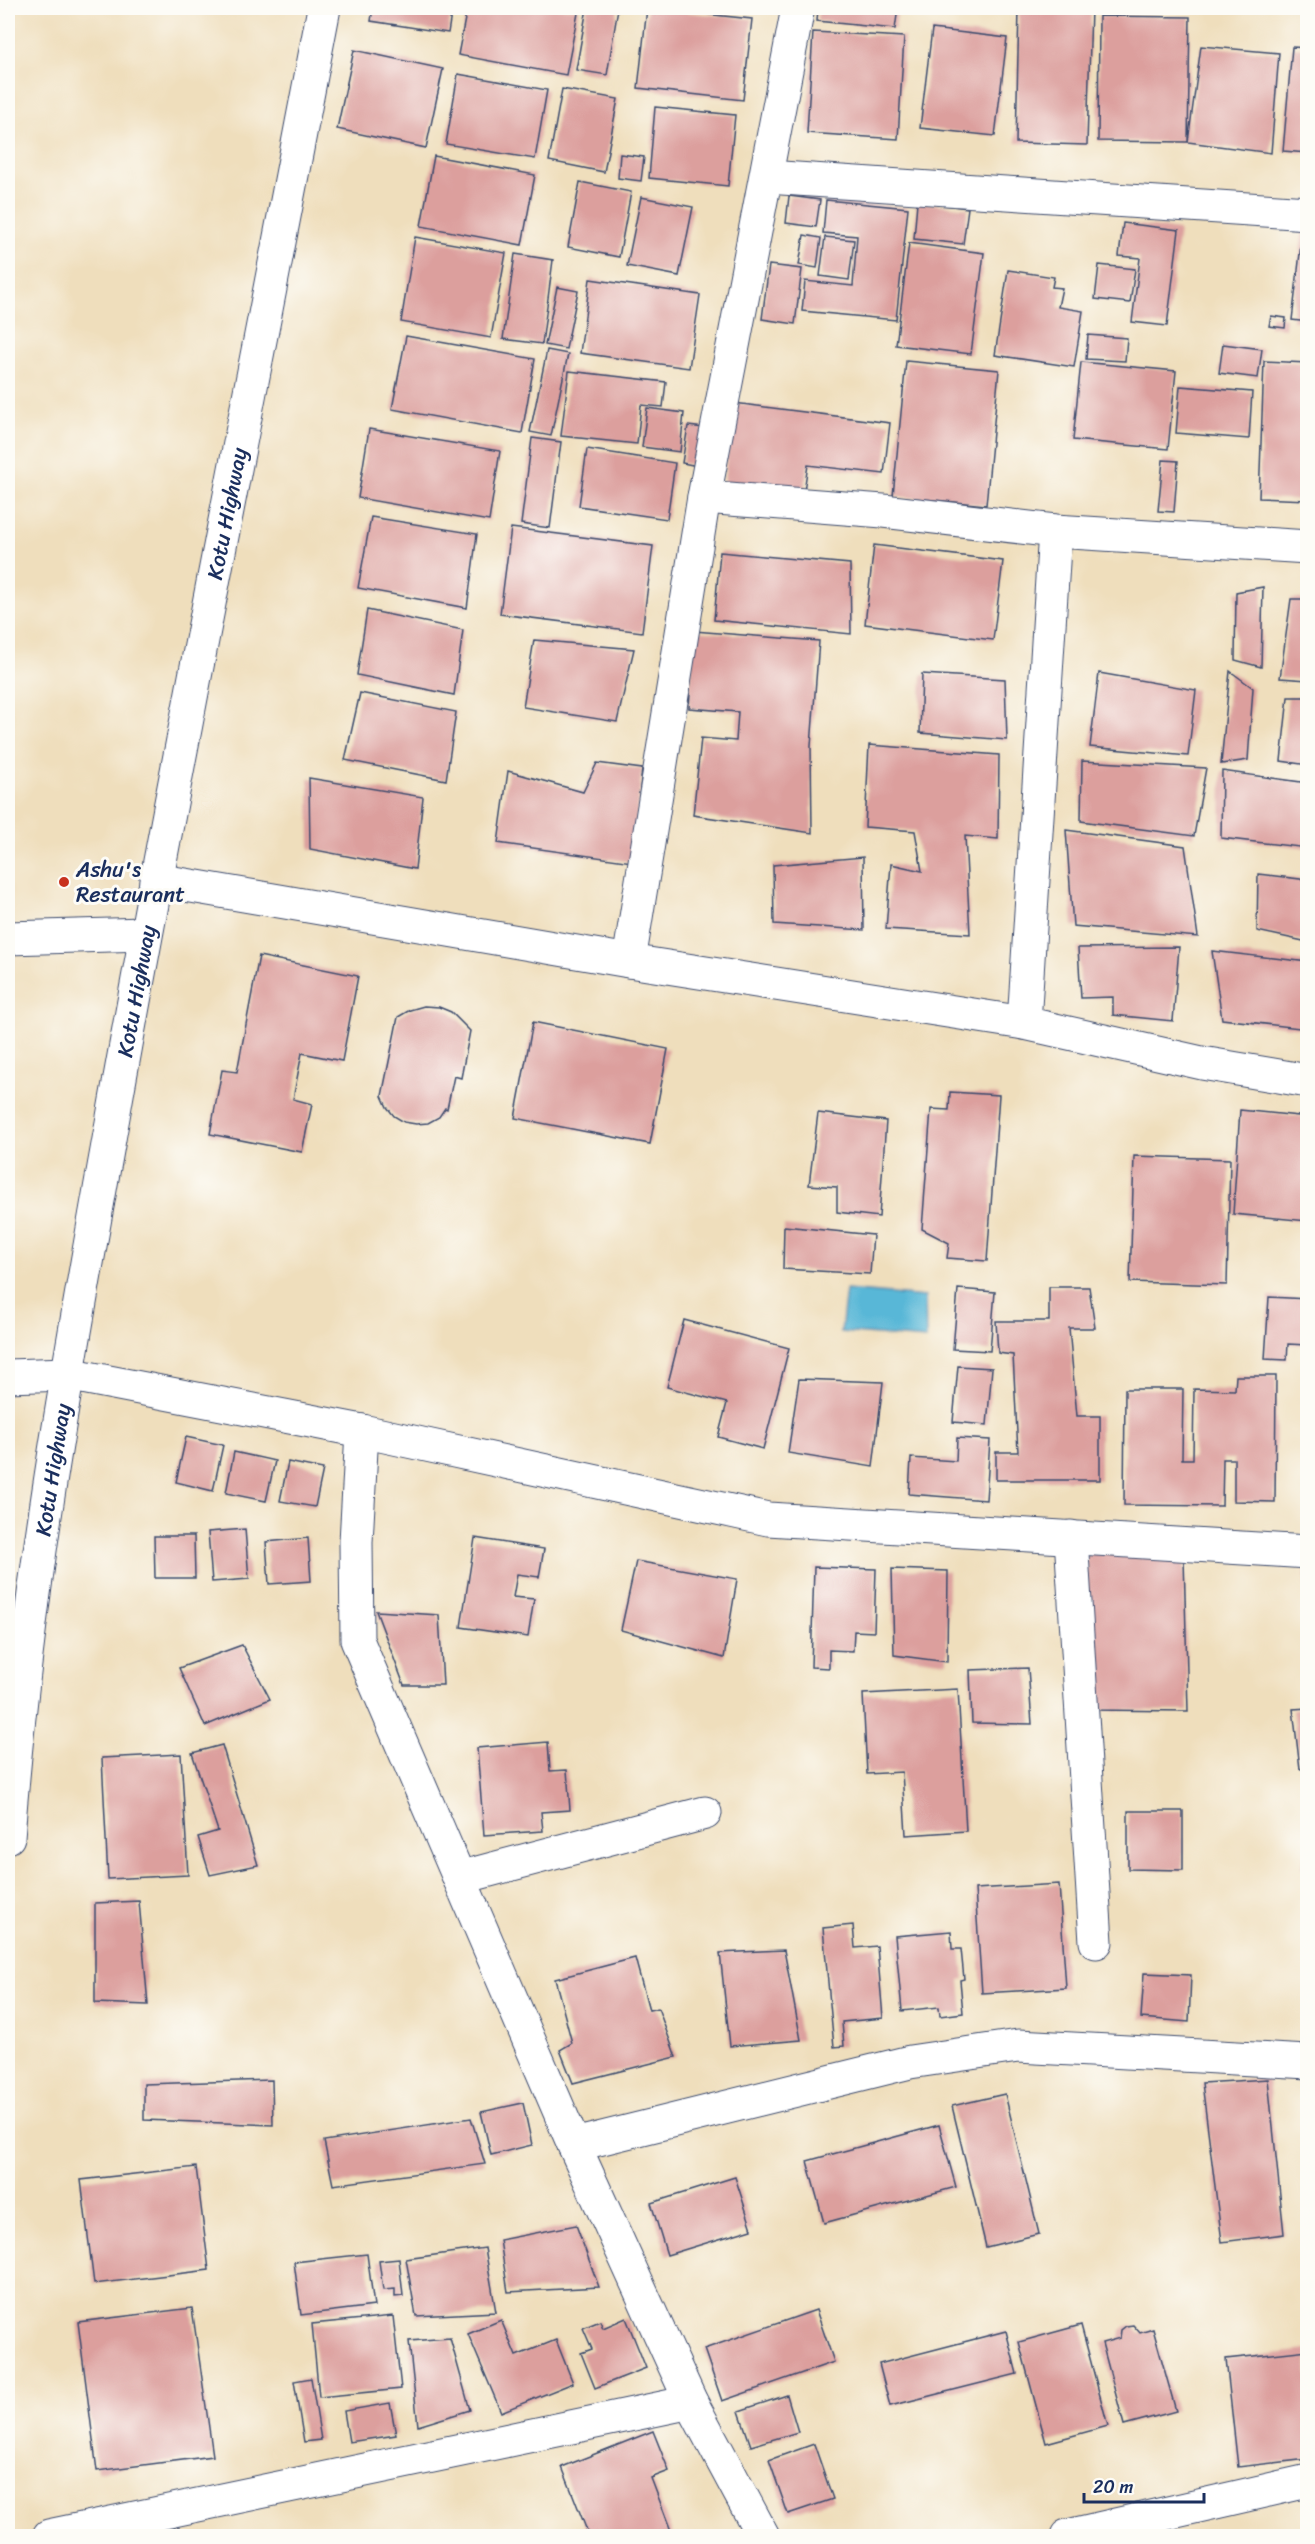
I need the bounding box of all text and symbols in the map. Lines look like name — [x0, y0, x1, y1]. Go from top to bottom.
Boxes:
street label: Kotu Highway — [194, 444, 258, 583]
place label: Ashu's Restaurant — [75, 850, 185, 914]
marker: Ashu's Restaurant — [57, 875, 71, 889]
street label: Kotu Highway — [105, 921, 167, 1060]
street label: Kotu Highway — [23, 1400, 82, 1539]
scale bar — [1084, 2466, 1204, 2504]
text: 20 m — [1093, 2471, 1133, 2503]

